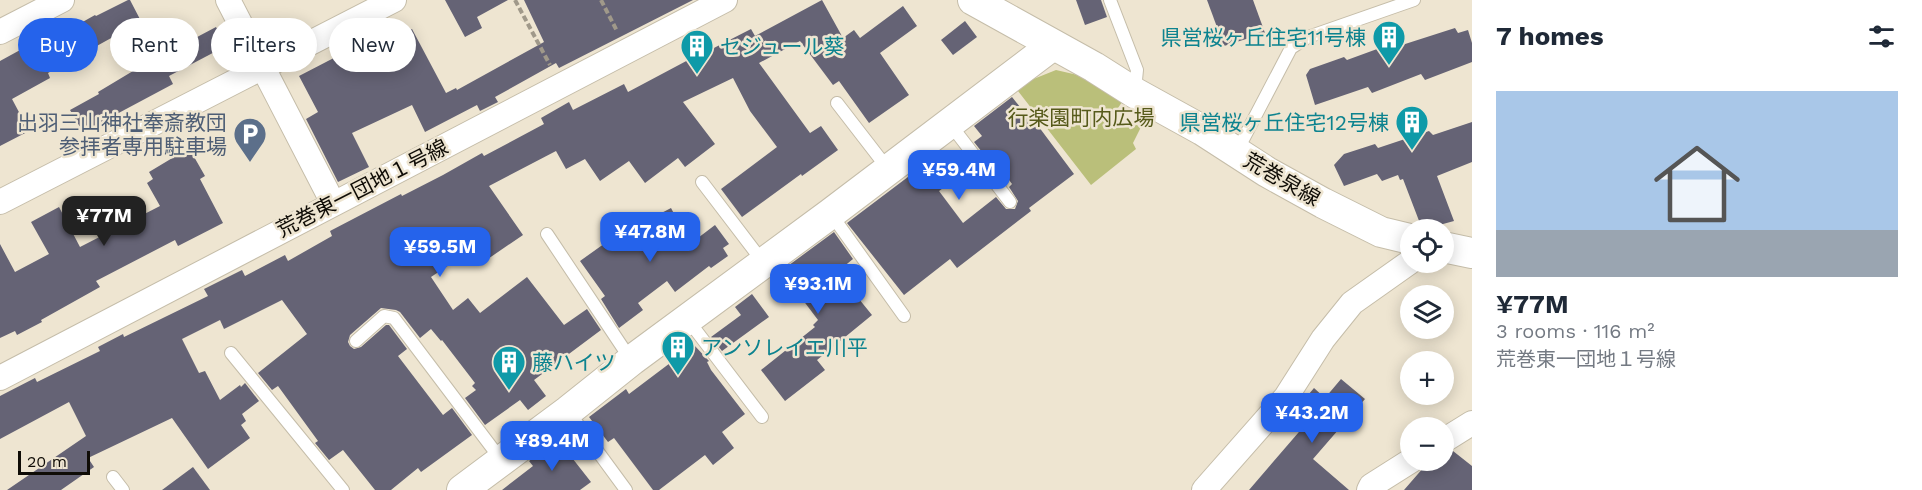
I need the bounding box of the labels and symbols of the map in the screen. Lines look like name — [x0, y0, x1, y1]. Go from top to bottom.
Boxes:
building icon: 県営桜ヶ丘住宅11号棟 — [1371, 19, 1407, 66]
place label: 県営桜ヶ丘住宅11号棟 — [1161, 25, 1366, 50]
building icon: セジュール葵 — [679, 28, 715, 75]
place label: セジュール葵 — [720, 34, 845, 59]
building icon: 県営桜ヶ丘住宅12号棟 — [1394, 104, 1430, 151]
park label: 行楽園町内広場 — [1008, 105, 1155, 130]
place label: 出羽三山神社奉斎教団 参拝者専用駐車場 — [17, 110, 227, 159]
place label: 県営桜ヶ丘住宅12号棟 — [1180, 110, 1389, 135]
parking icon: 出羽三山神社奉斎教団 参拝者専用駐車場 — [232, 116, 268, 163]
street label: 荒巻東一団地１号線 — [272, 134, 452, 242]
street label: 荒巻泉線 — [1239, 147, 1325, 211]
pin: ¥59.4M — [910, 150, 1008, 201]
pin: ¥77M — [68, 196, 140, 247]
pin: ¥47.8M — [601, 212, 699, 263]
pin: ¥59.5M — [391, 227, 489, 278]
pin: ¥93.1M — [769, 264, 867, 315]
building icon: アンソレイエ川平 — [660, 329, 696, 376]
place label: アンソレイエ川平 — [701, 335, 868, 360]
building icon: 藤ハイツ — [491, 344, 527, 391]
place label: 藤ハイツ — [532, 350, 616, 375]
pin: ¥43.2M — [1263, 393, 1361, 444]
pin: ¥89.4M — [503, 421, 601, 472]
scale bar — [18, 448, 90, 476]

